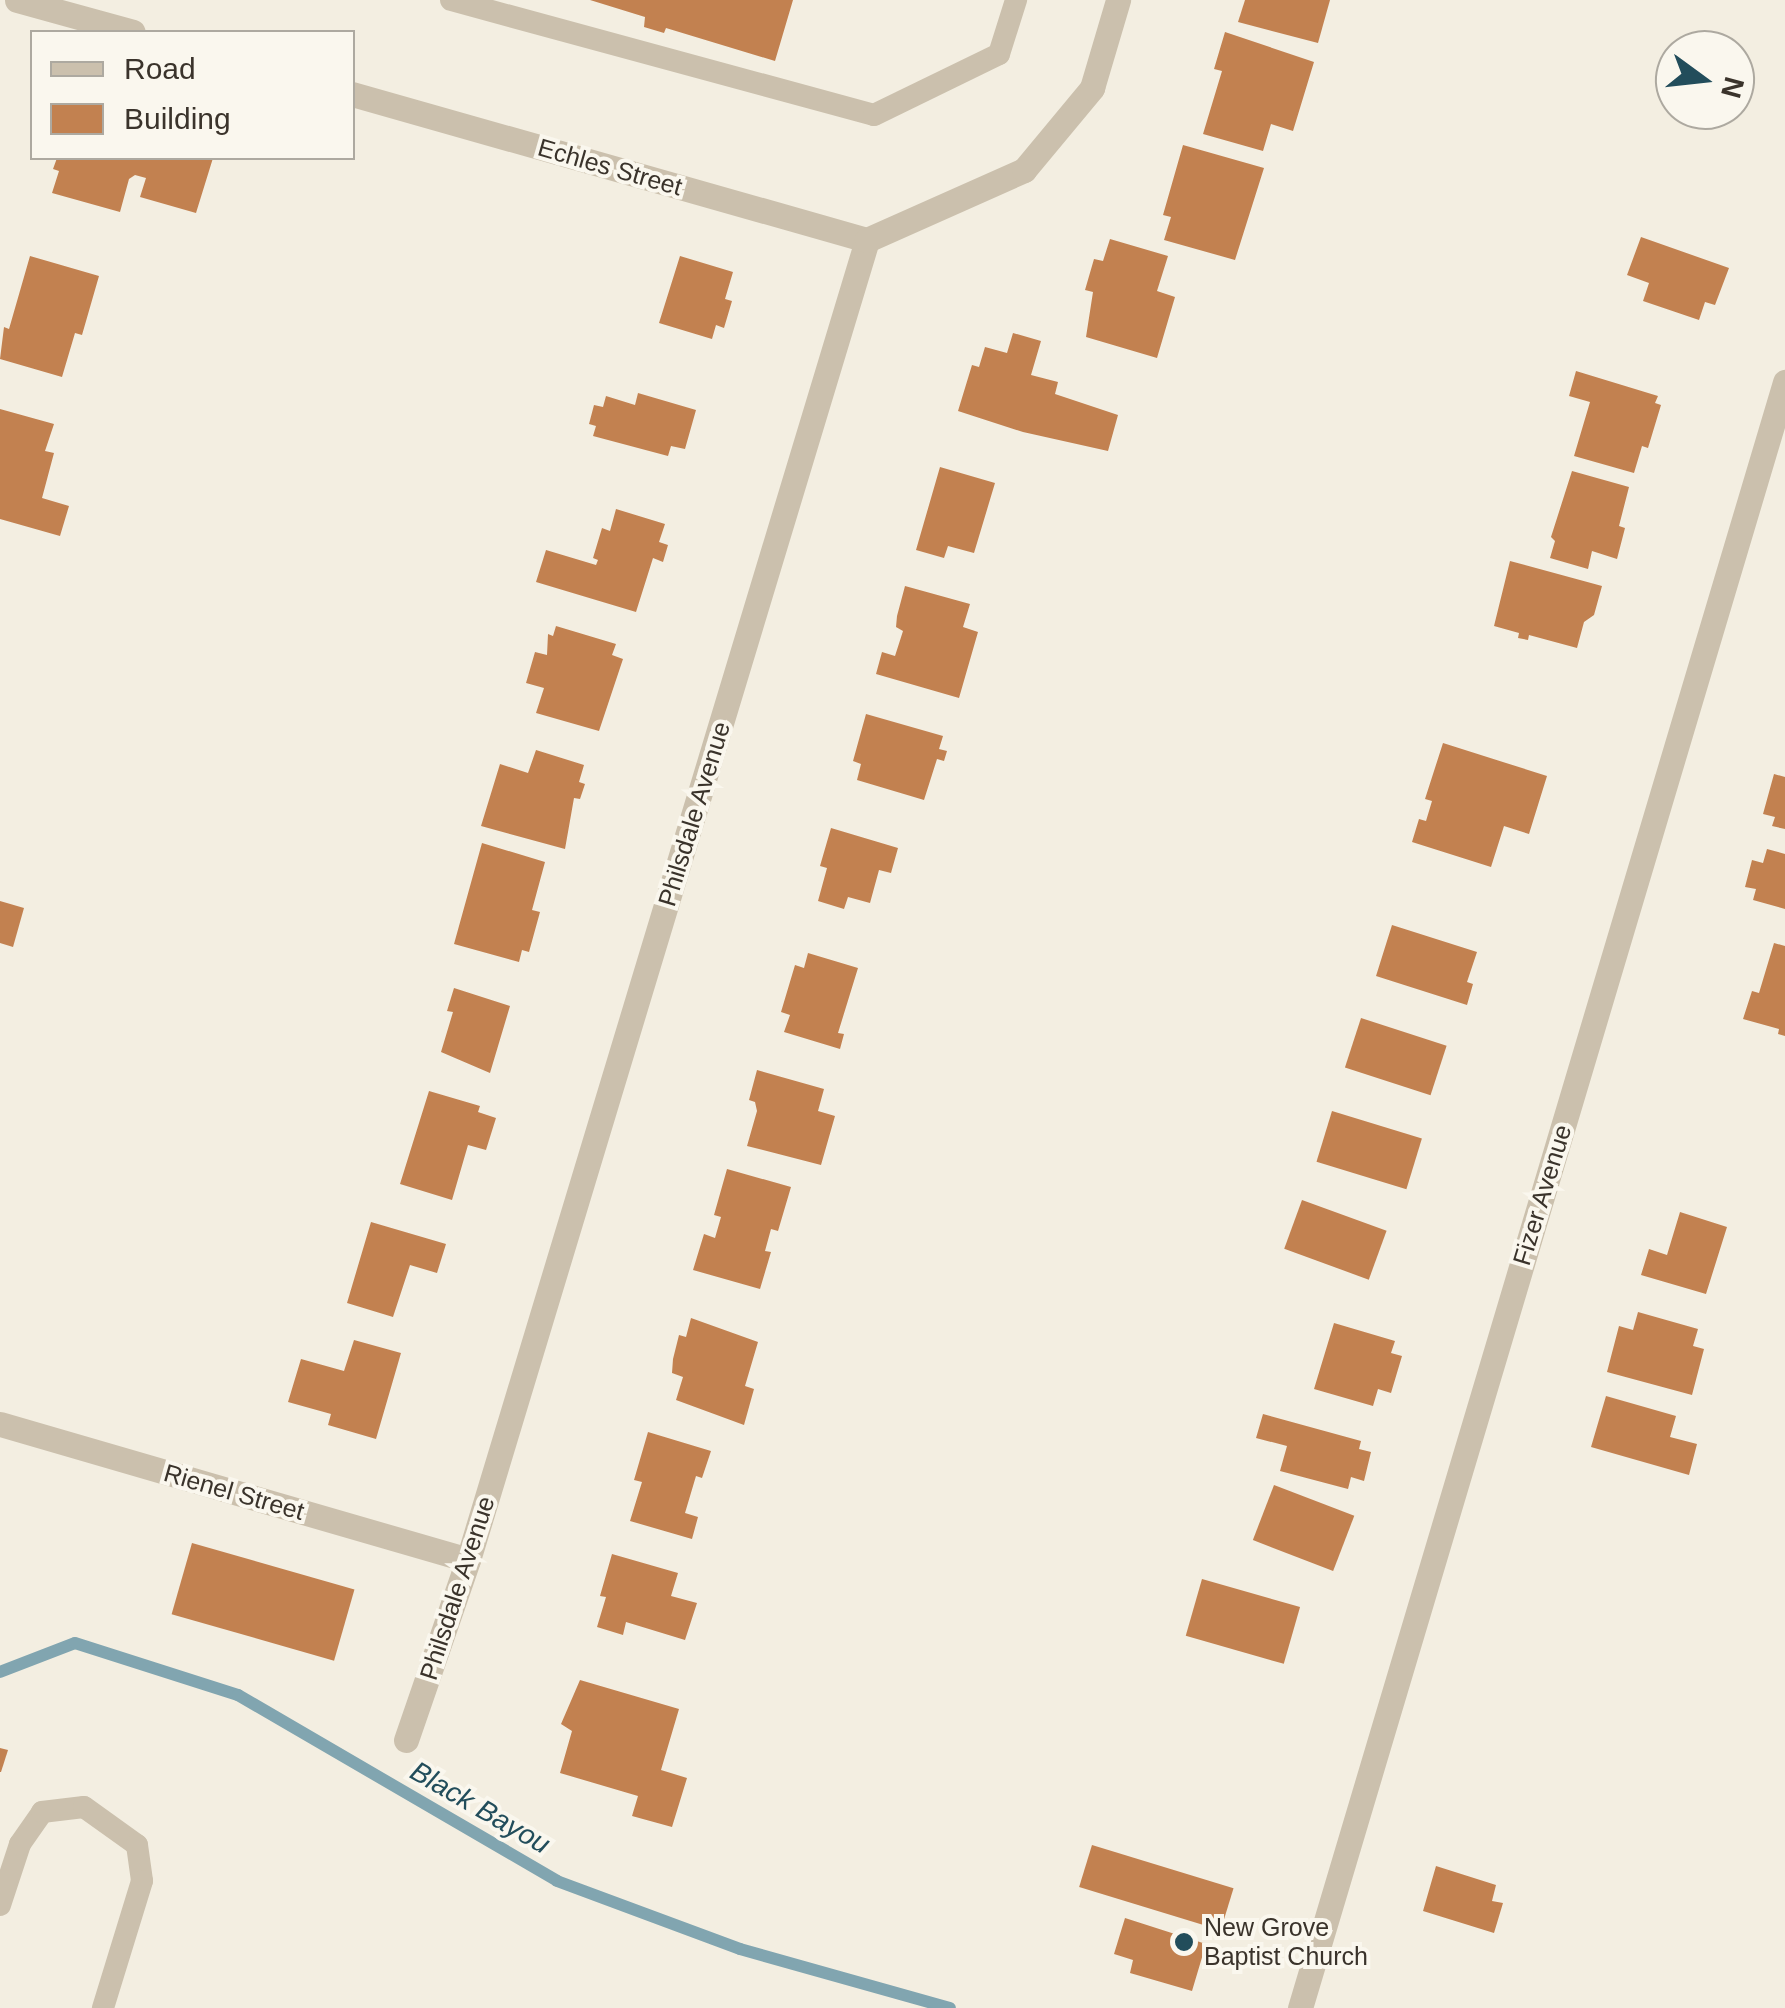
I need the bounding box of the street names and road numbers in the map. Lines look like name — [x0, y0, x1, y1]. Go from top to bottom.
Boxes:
street label: Echles Street — [534, 132, 686, 202]
street label: Philsdale Avenue — [651, 717, 737, 911]
street label: Fizer Avenue — [1506, 1120, 1578, 1270]
street label: Rienel Street — [160, 1458, 308, 1526]
street label: Philsdale Avenue — [413, 1492, 501, 1684]

